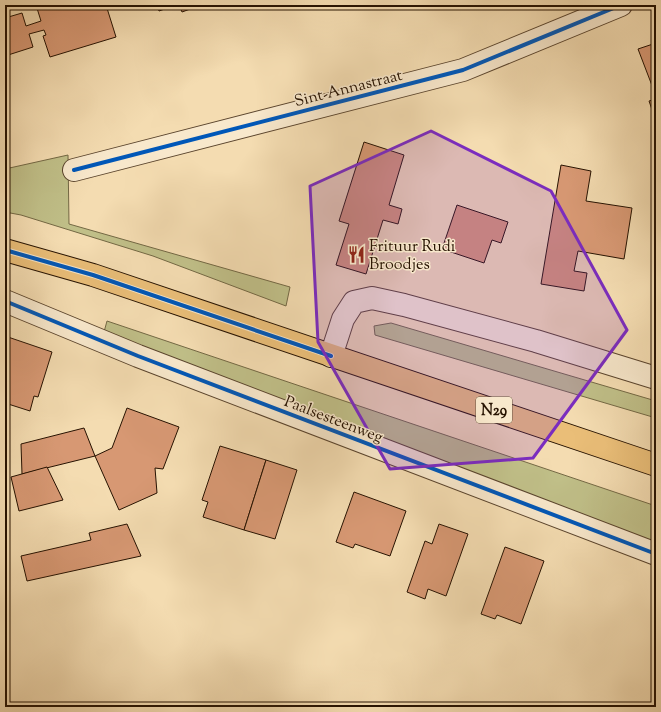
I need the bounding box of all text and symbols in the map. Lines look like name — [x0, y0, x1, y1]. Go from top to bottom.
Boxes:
street label: Sint-Annastraat — [292, 65, 406, 114]
place label: Frituur Rudi Broodjes — [369, 236, 456, 277]
restaurant icon: Frituur Rudi Broodjes — [346, 244, 366, 264]
street label: Paalsesteenweg — [280, 391, 386, 450]
road number: N29 — [476, 397, 512, 423]

